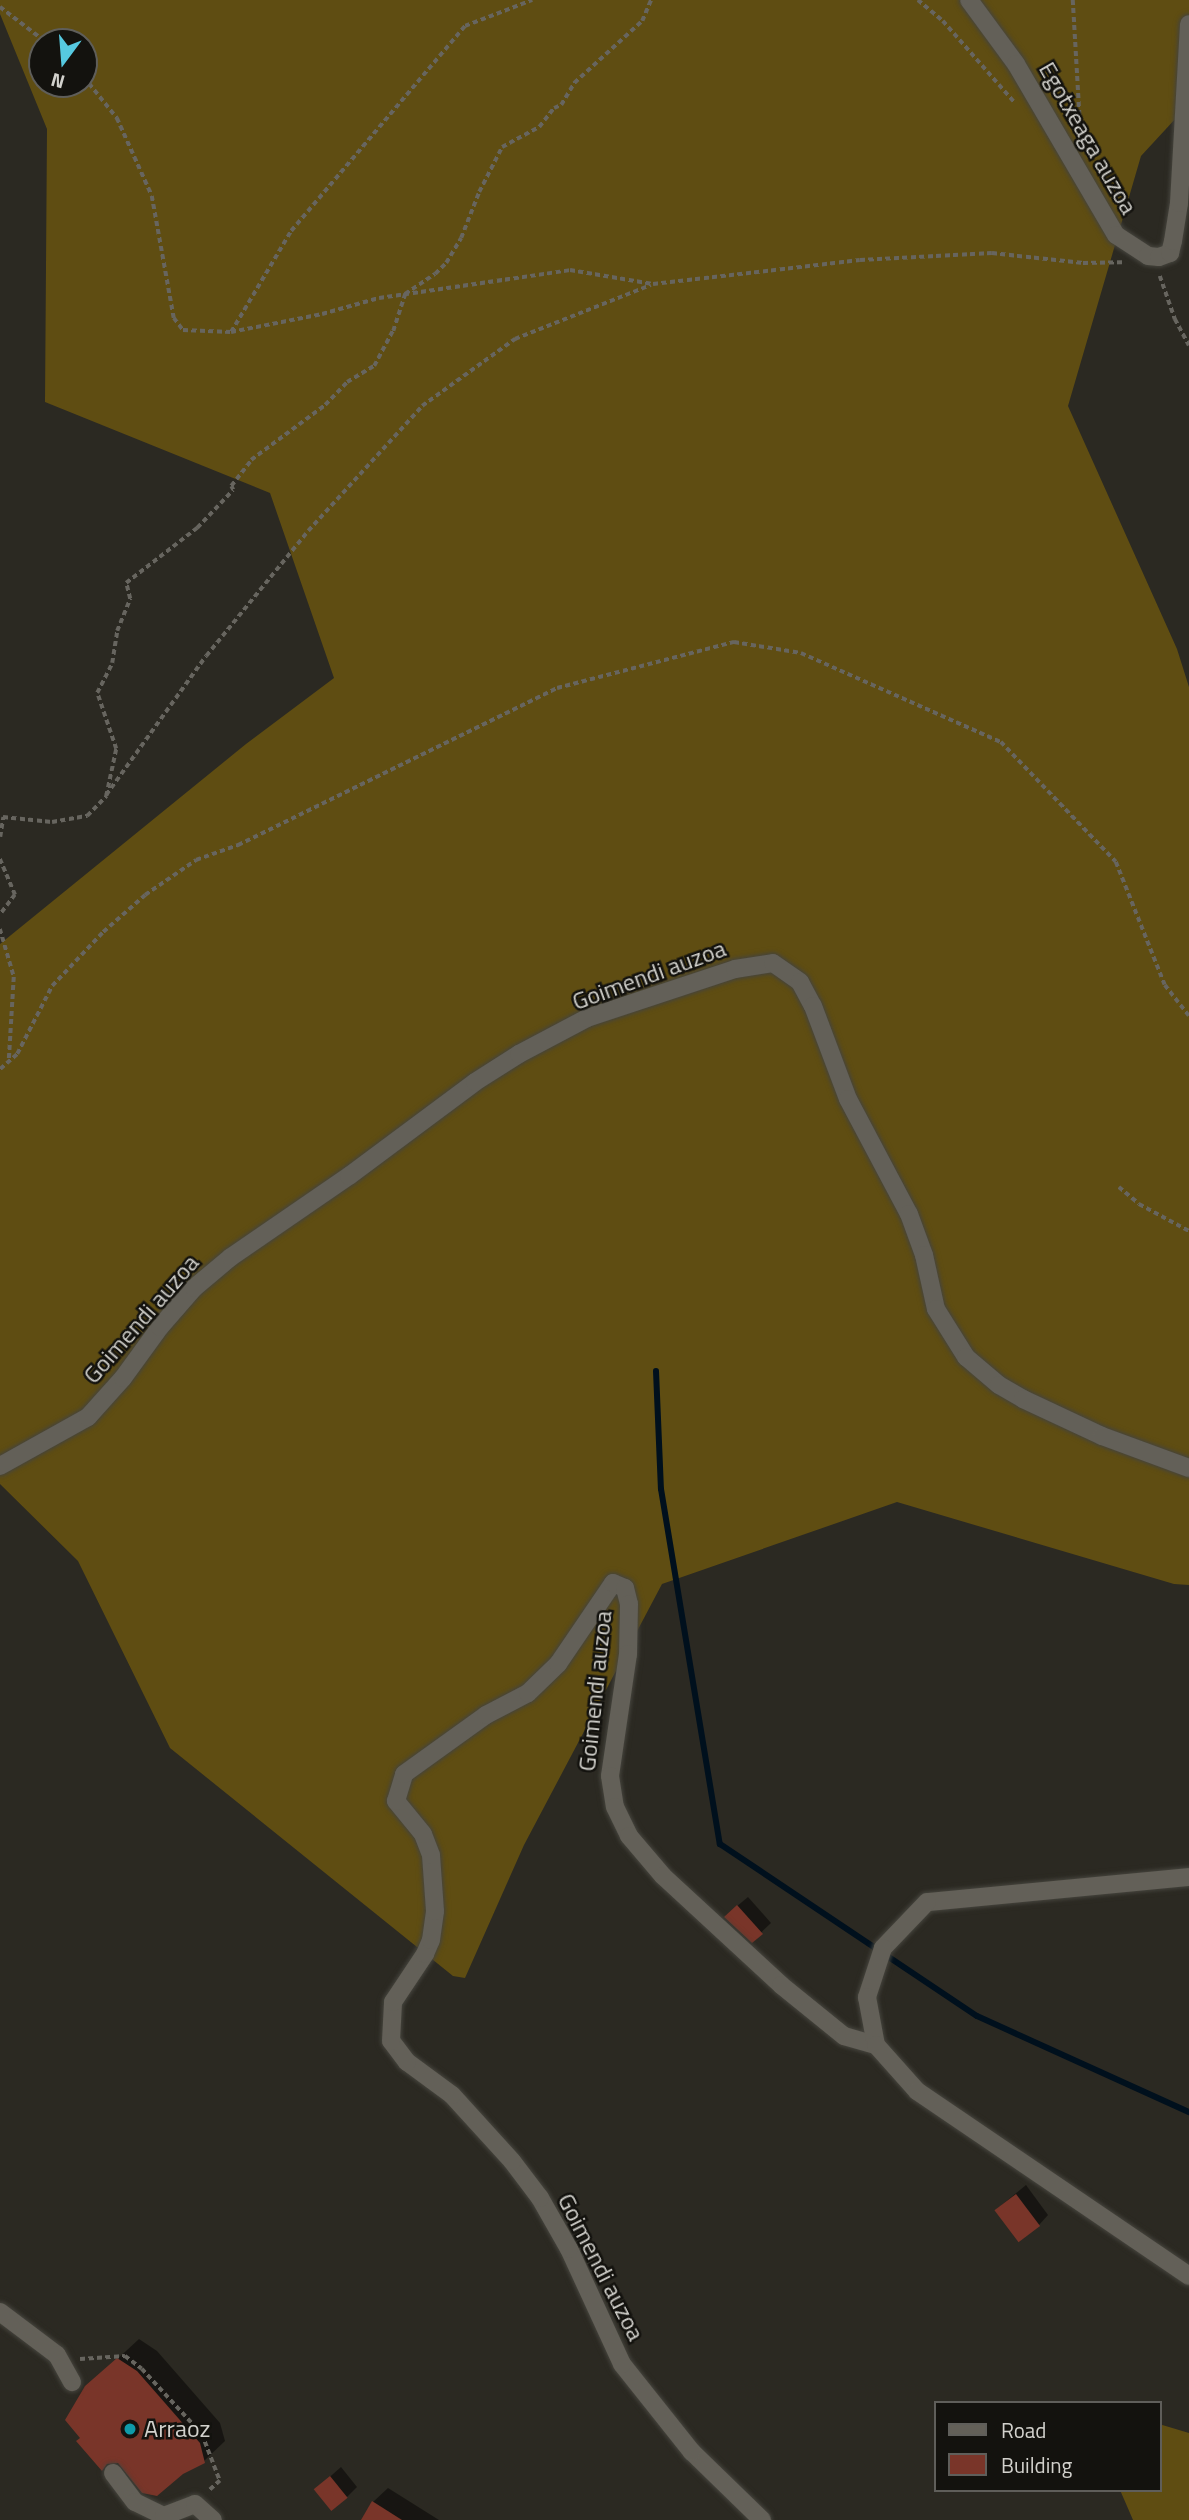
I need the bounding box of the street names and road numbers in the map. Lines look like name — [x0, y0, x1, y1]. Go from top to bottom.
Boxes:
street label: Egotxeaga auzoa — [1033, 57, 1143, 219]
street label: Goimendi auzoa — [568, 934, 730, 1016]
street label: Goimendi auzoa — [77, 1249, 205, 1389]
street label: Goimendi auzoa — [572, 1609, 618, 1773]
street label: Goimendi auzoa — [552, 2189, 650, 2345]

